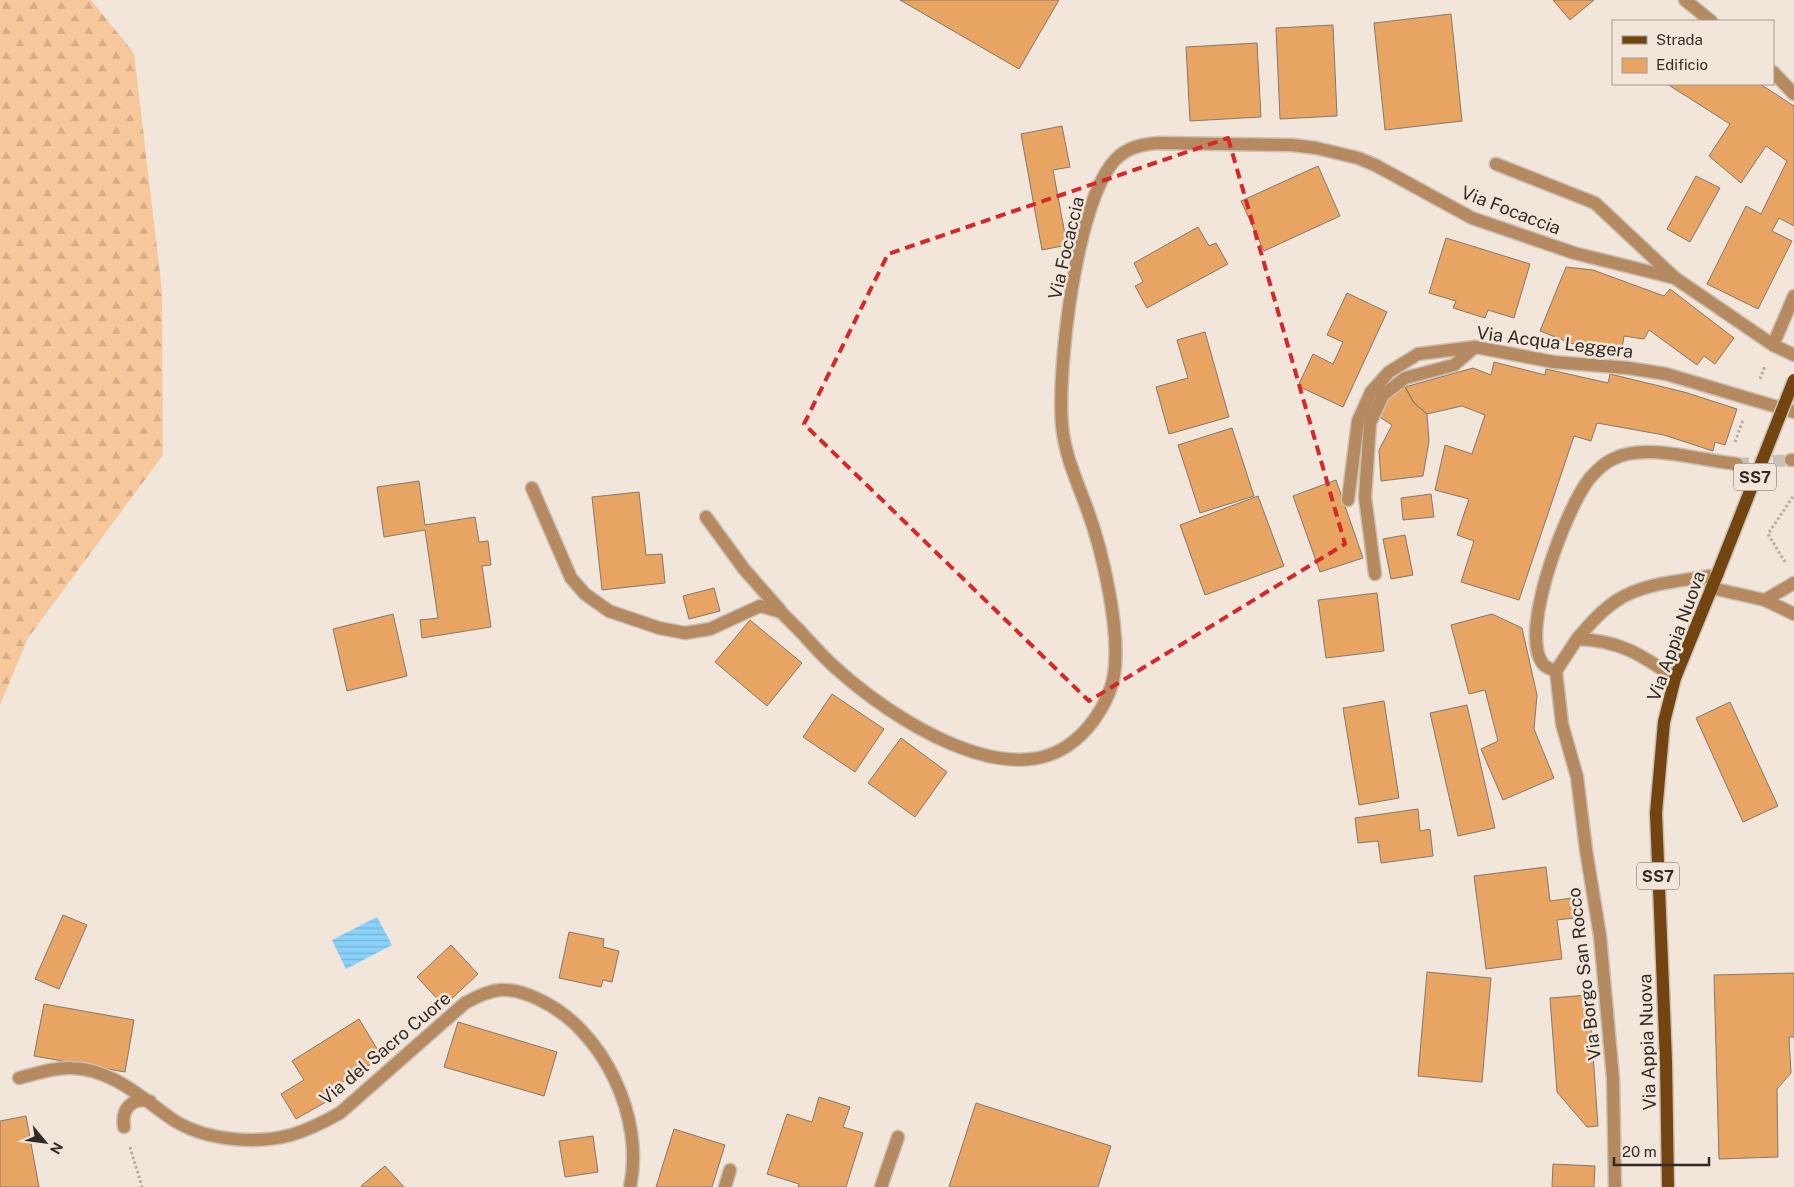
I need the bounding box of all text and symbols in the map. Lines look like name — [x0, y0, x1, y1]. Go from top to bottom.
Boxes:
legend — [1612, 20, 1774, 85]
text: Strada — [1656, 31, 1703, 48]
text: Edificio — [1656, 56, 1708, 73]
street label: Via Focaccia — [1458, 181, 1564, 239]
street label: Via Focaccia — [1044, 195, 1088, 301]
street label: Via Acqua Leggera — [1476, 322, 1634, 362]
road number: SS7 — [1734, 464, 1776, 491]
street label: Via Appia Nuova — [1643, 568, 1709, 704]
road number: SS7 — [1637, 862, 1679, 889]
street label: Via Borgo San Rocco — [1563, 887, 1605, 1061]
street label: Via Appia Nuova — [1634, 973, 1660, 1111]
street label: Via del Sacro Cuore — [315, 987, 455, 1109]
north arrow — [20, 1117, 70, 1167]
scale bar — [1614, 1134, 1709, 1166]
text: N — [47, 1140, 66, 1157]
text: 20 m — [1622, 1143, 1657, 1160]

